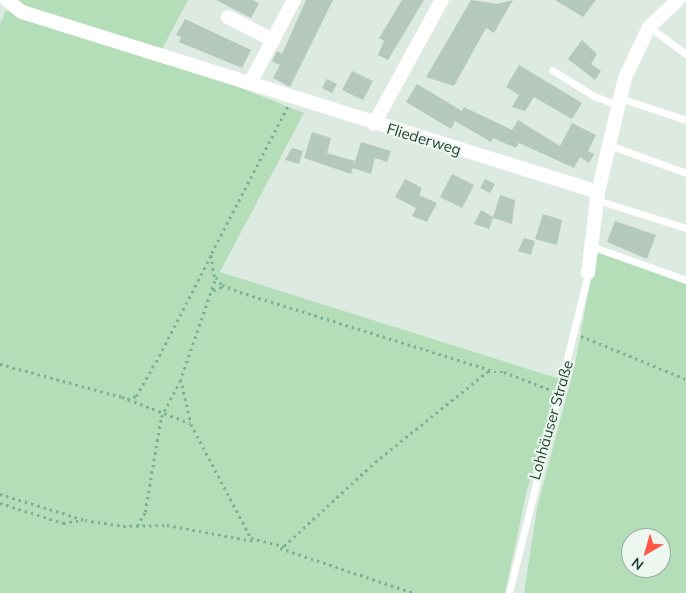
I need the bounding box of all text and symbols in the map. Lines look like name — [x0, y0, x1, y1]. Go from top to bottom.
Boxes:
street label: Fliederweg — [385, 119, 463, 159]
street label: Lohhäuser Straße — [525, 358, 577, 482]
north arrow — [621, 528, 671, 578]
text: N — [628, 554, 647, 574]

